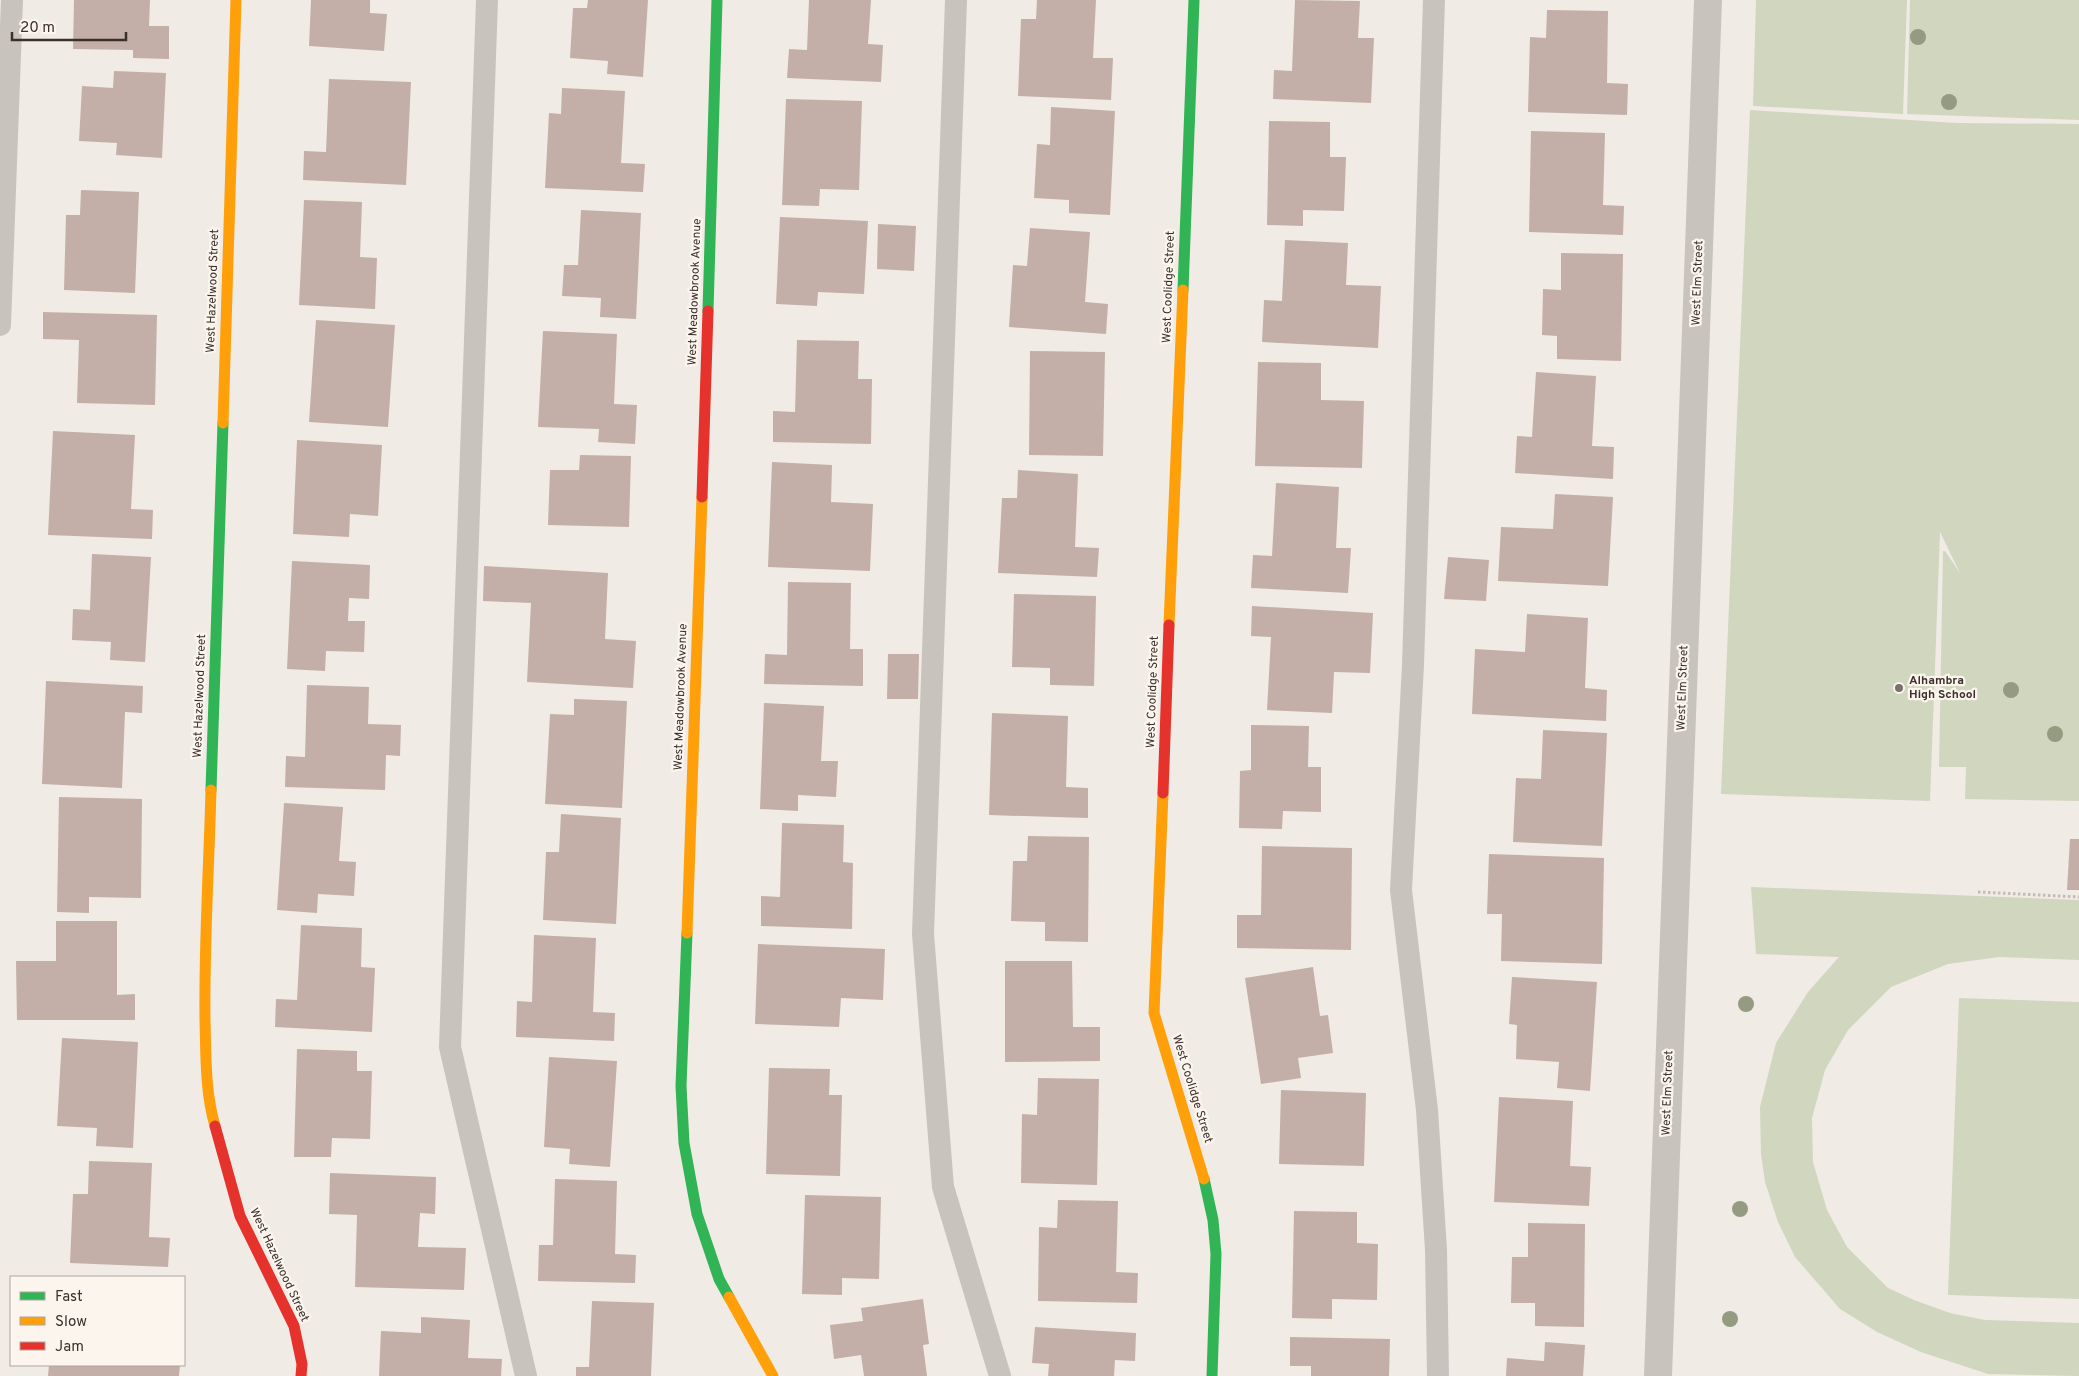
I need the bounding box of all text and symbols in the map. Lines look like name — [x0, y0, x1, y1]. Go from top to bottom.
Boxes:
scale bar — [12, 10, 126, 42]
text: 20 m — [20, 19, 55, 38]
street label: West Meadowbrook Avenue — [684, 218, 706, 366]
street label: West Hazelwood Street — [203, 229, 223, 353]
street label: West Coolidge Street — [1159, 231, 1179, 343]
street label: West Elm Street — [1689, 240, 1707, 326]
street label: West Meadowbrook Avenue — [670, 623, 692, 771]
street label: West Hazelwood Street — [190, 634, 210, 758]
street label: West Coolidge Street — [1143, 636, 1163, 748]
street label: West Elm Street — [1674, 645, 1692, 731]
place label: Alhambra High School — [1909, 673, 1976, 703]
marker: Alhambra High School — [1893, 682, 1905, 694]
street label: West Coolidge Street — [1168, 1033, 1216, 1145]
street label: West Elm Street — [1659, 1050, 1677, 1136]
street label: West Hazelwood Street — [246, 1206, 312, 1324]
legend — [10, 1276, 185, 1366]
text: Fast — [55, 1288, 83, 1307]
text: Slow — [55, 1313, 87, 1332]
text: Jam — [55, 1338, 84, 1357]

